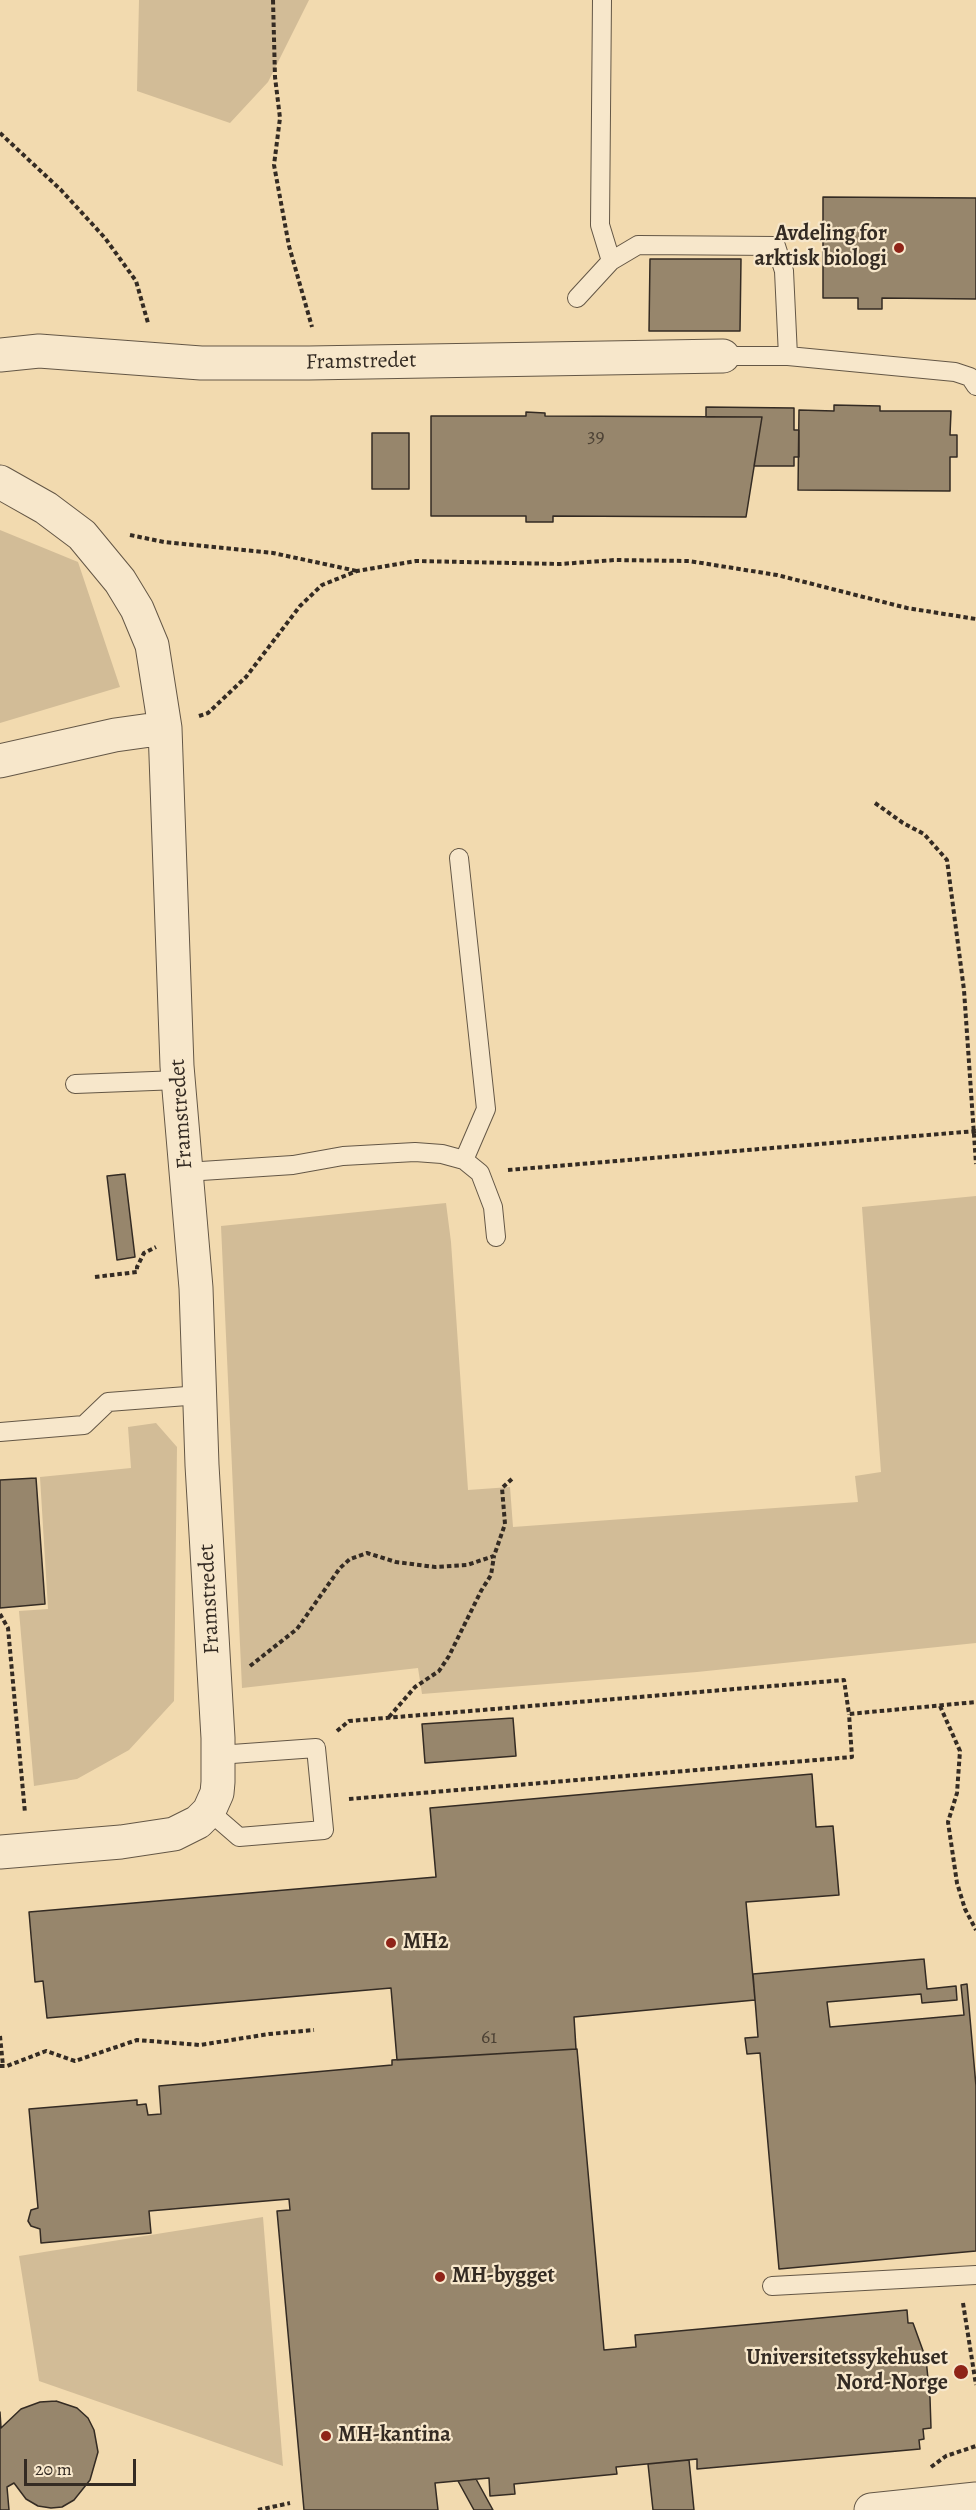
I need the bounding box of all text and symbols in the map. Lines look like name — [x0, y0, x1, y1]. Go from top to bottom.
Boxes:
place label: Avdeling for arktisk biologi — [754, 222, 887, 274]
marker: Avdeling for arktisk biologi — [892, 241, 906, 255]
street label: Framstredet — [305, 348, 417, 376]
house number: 39 — [587, 425, 605, 449]
street label: Framstredet — [165, 1058, 199, 1170]
street label: Framstredet — [194, 1543, 226, 1655]
place label: MH2 — [403, 1930, 449, 1956]
marker: MH2 — [384, 1936, 398, 1950]
house number: 61 — [481, 2026, 497, 2050]
place label: MH-bygget — [452, 2264, 555, 2290]
marker: MH-bygget — [433, 2270, 447, 2284]
place label: Universitetssykehuset Nord-Norge — [746, 2346, 948, 2398]
marker: Universitetssykehuset Nord-Norge — [952, 2363, 970, 2381]
place label: MH-kantina — [338, 2423, 451, 2449]
marker: MH-kantina — [319, 2429, 333, 2443]
scale bar — [27, 2447, 140, 2485]
text: 20 m — [35, 2457, 72, 2481]

